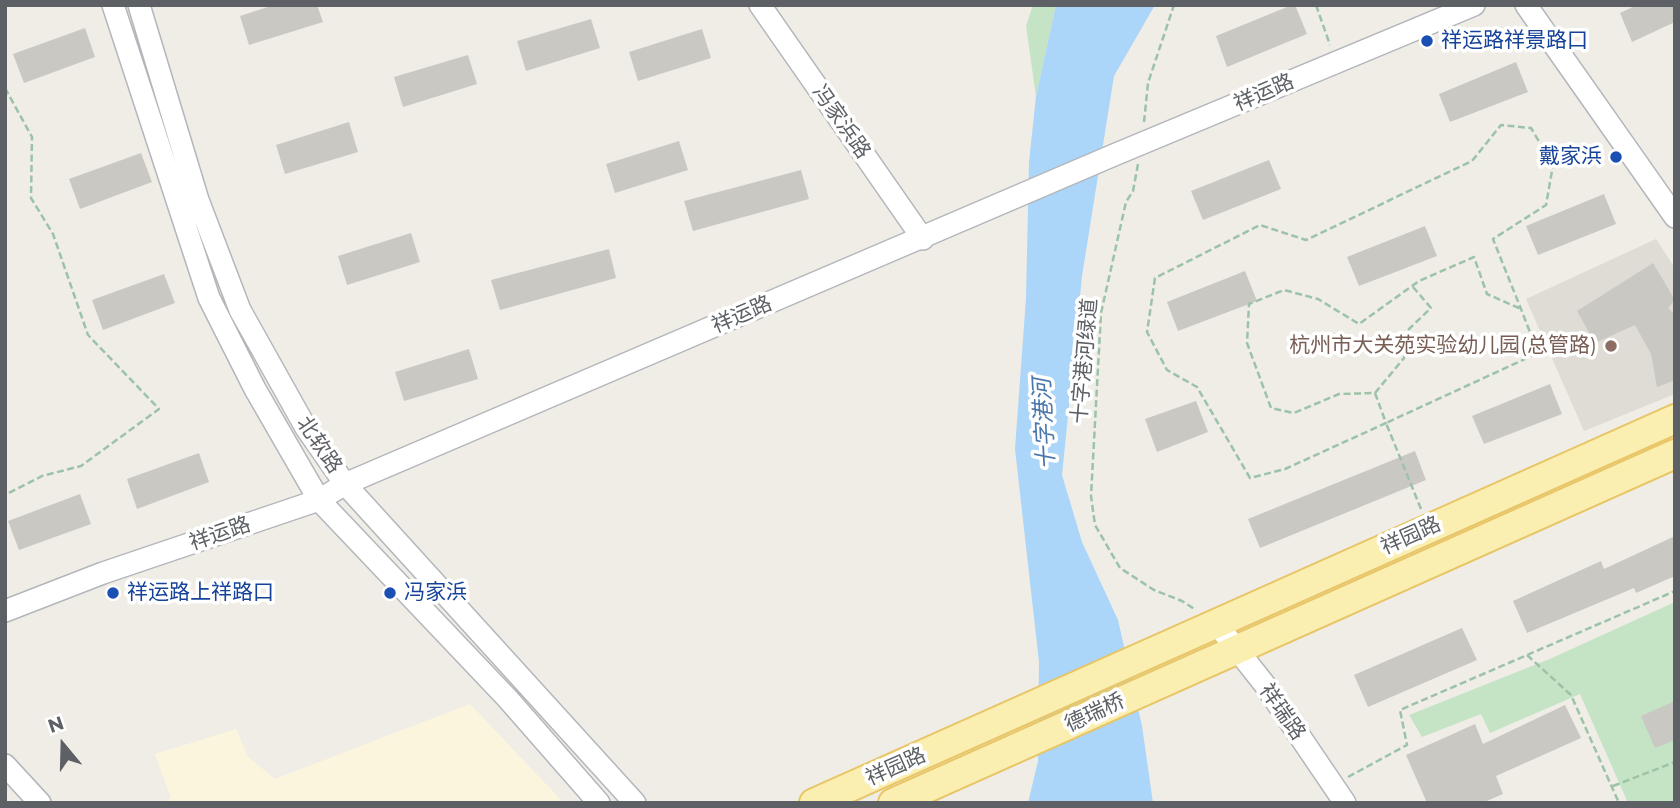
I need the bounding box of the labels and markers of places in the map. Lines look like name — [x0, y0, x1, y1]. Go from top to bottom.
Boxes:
place label: 祥运路祥景路口 — [1441, 28, 1588, 54]
marker: 祥运路祥景路口 — [1419, 33, 1435, 49]
place label: 戴家浜 — [1539, 144, 1602, 170]
marker: 戴家浜 — [1608, 149, 1624, 165]
place label: 杭州市大关苑实验幼儿园(总管路) — [1289, 333, 1597, 359]
marker: 杭州市大关苑实验幼儿园(总管路) — [1603, 338, 1619, 354]
place label: 祥运路上祥路口 — [127, 580, 274, 606]
place label: 冯家浜 — [404, 580, 467, 606]
marker: 祥运路上祥路口 — [105, 585, 121, 601]
marker: 冯家浜 — [382, 585, 398, 601]

